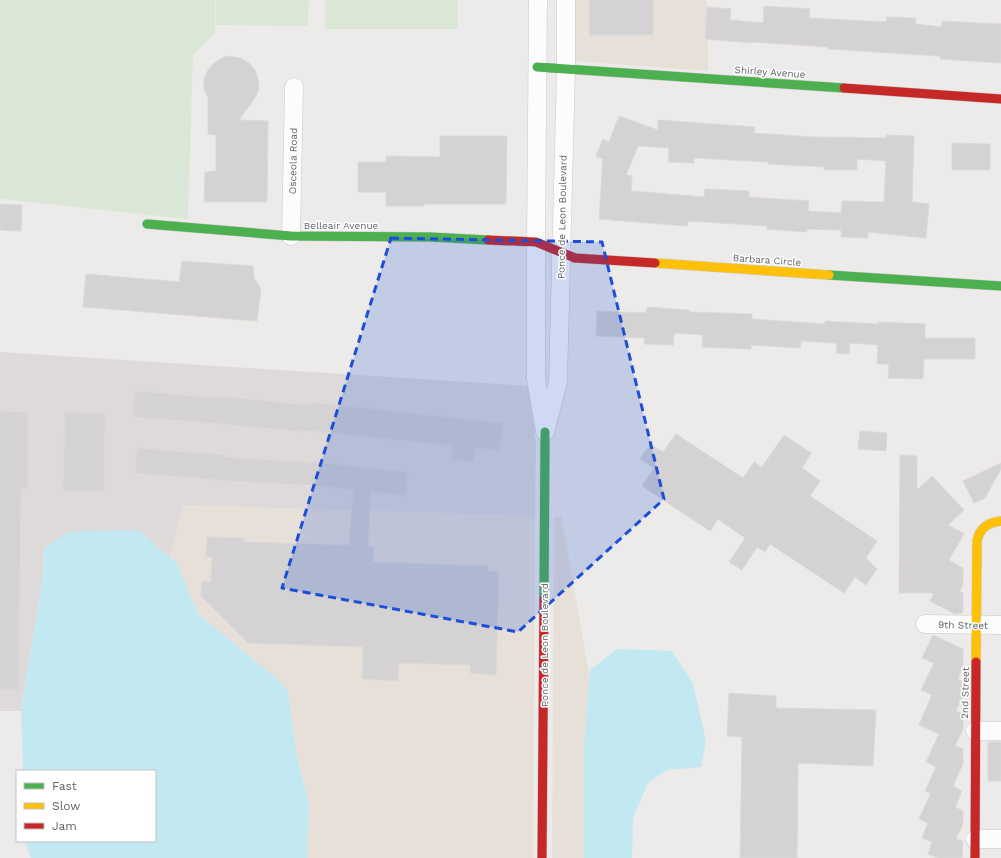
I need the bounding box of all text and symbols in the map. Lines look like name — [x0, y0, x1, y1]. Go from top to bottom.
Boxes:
street label: Shirley Avenue — [734, 64, 806, 80]
street label: Osceola Road — [287, 128, 299, 194]
street label: Ponce de Leon Boulevard — [555, 155, 569, 279]
street label: Belleair Avenue — [304, 220, 379, 231]
street label: Barbara Circle — [732, 252, 802, 268]
street label: Ponce de Leon Boulevard — [539, 583, 550, 707]
street label: 9th Street — [938, 619, 989, 631]
street label: 2nd Street — [959, 666, 971, 719]
legend — [16, 770, 156, 842]
text: Fast — [52, 779, 77, 793]
text: Slow — [52, 799, 80, 813]
text: Jam — [52, 819, 77, 833]

